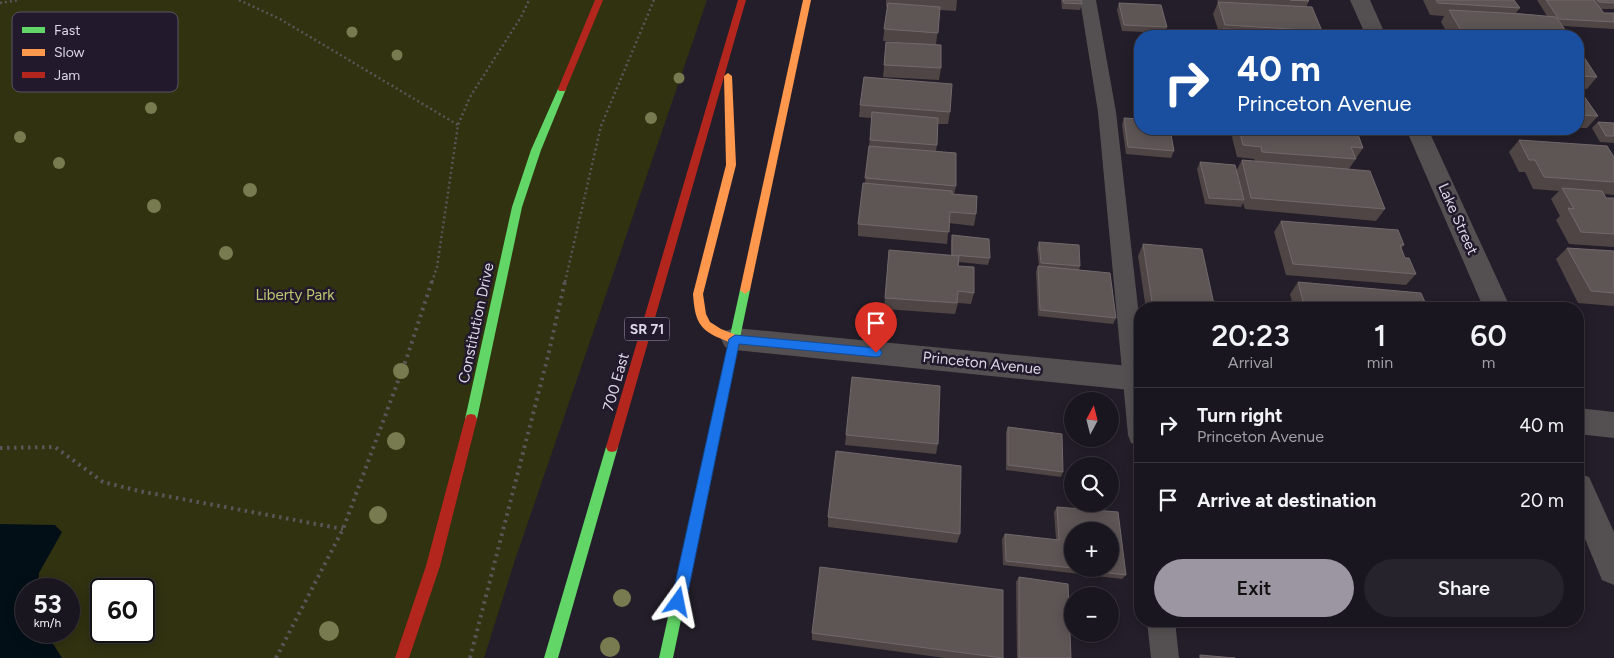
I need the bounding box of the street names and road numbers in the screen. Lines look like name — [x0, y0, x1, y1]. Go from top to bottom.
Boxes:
street label: Lake Street — [1434, 180, 1482, 258]
street label: Constitution Drive — [454, 261, 498, 385]
road number: SR 71 — [624, 318, 670, 340]
street label: Princeton Avenue — [922, 348, 1042, 378]
street label: 700 East — [599, 350, 633, 413]

